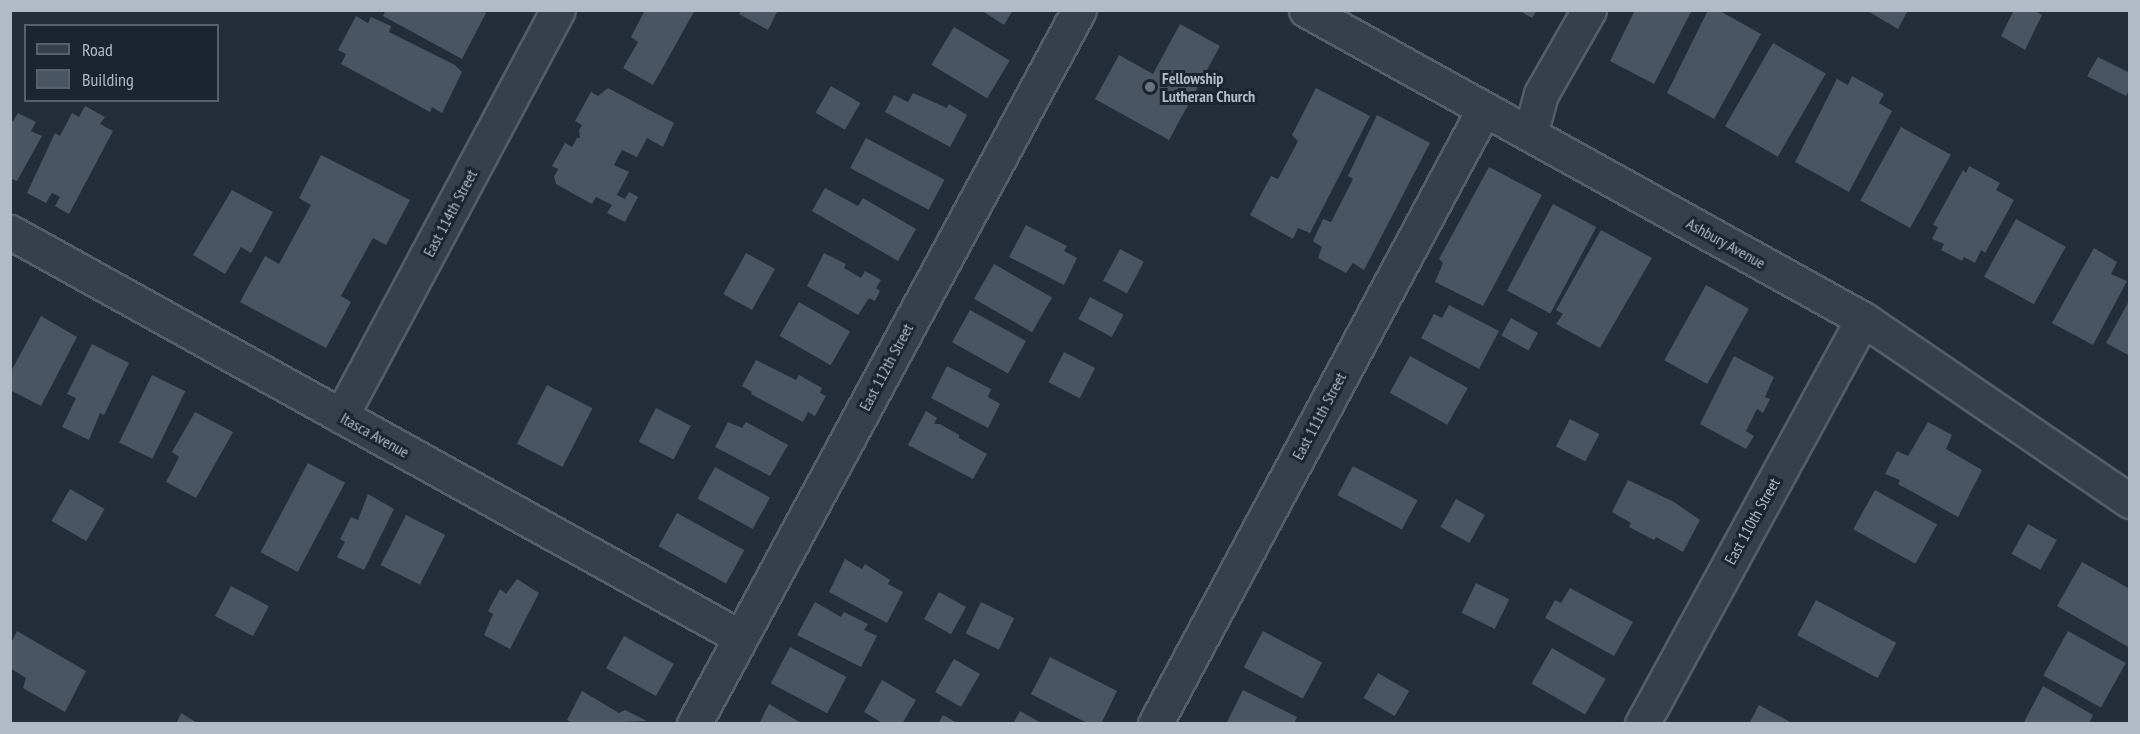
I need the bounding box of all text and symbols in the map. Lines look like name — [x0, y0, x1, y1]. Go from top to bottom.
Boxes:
legend — [24, 24, 219, 102]
text: Road — [82, 38, 113, 61]
text: Building — [82, 68, 134, 91]
place label: Fellowship Lutheran Church — [1162, 68, 1255, 106]
marker: Fellowship Lutheran Church — [1143, 80, 1157, 94]
street label: East 114th Street — [419, 166, 481, 260]
street label: Ashbury Avenue — [1683, 213, 1769, 273]
street label: East 112th Street — [855, 320, 917, 414]
street label: East 111th Street — [1288, 369, 1350, 463]
street label: Itasca Avenue — [337, 408, 413, 462]
street label: East 110th Street — [1720, 474, 1784, 568]

